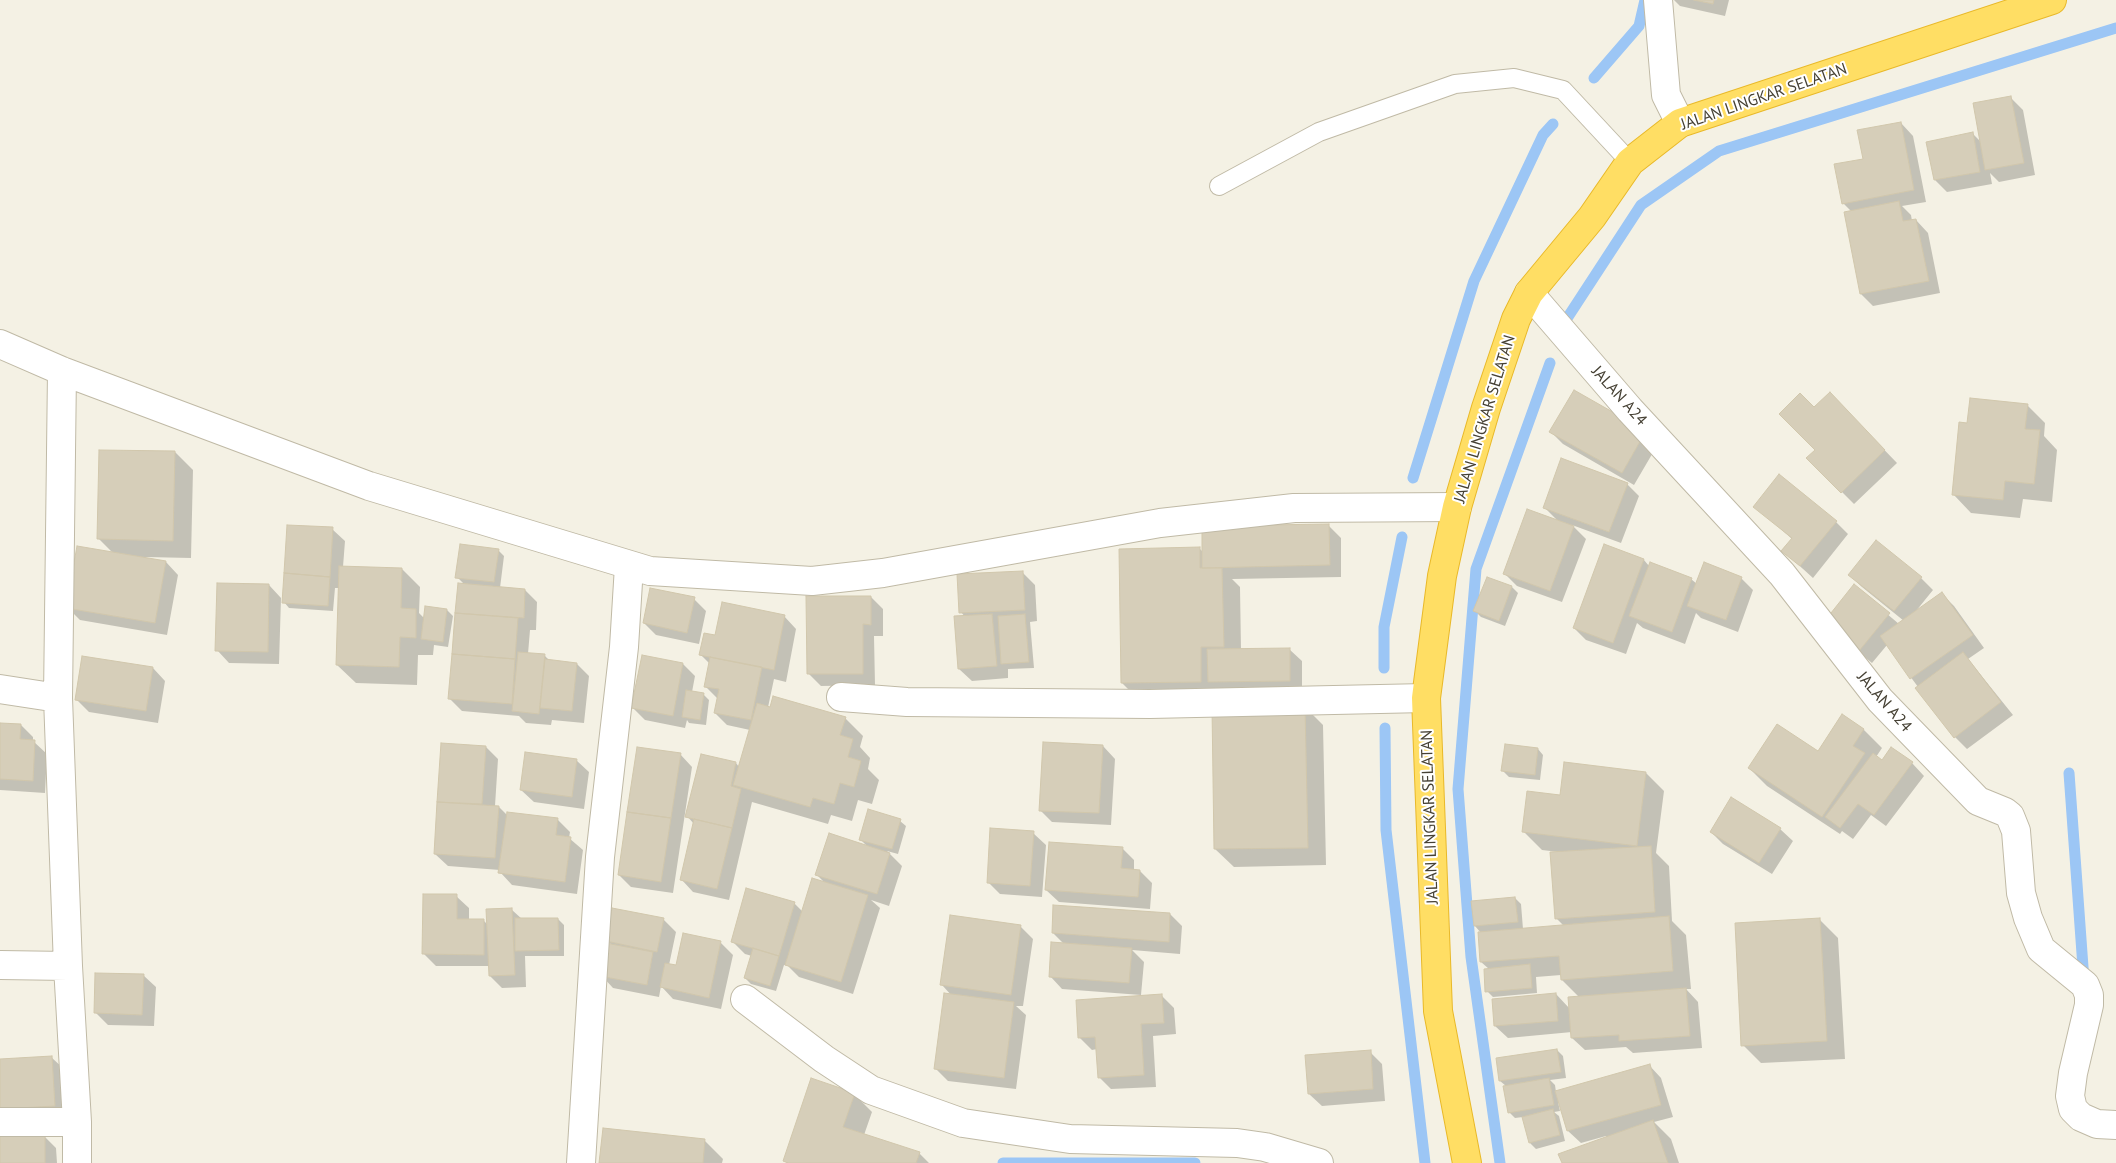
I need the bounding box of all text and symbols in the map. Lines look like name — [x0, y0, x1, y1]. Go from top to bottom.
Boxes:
street label: JALAN LINGKAR SELATAN — [1678, 60, 1850, 134]
street label: JALAN LINGKAR SELATAN — [1450, 333, 1520, 505]
street label: JALAN A24 — [1587, 362, 1651, 430]
street label: JALAN A24 — [1853, 668, 1915, 736]
street label: JALAN LINGKAR SELATAN — [1417, 730, 1443, 904]

